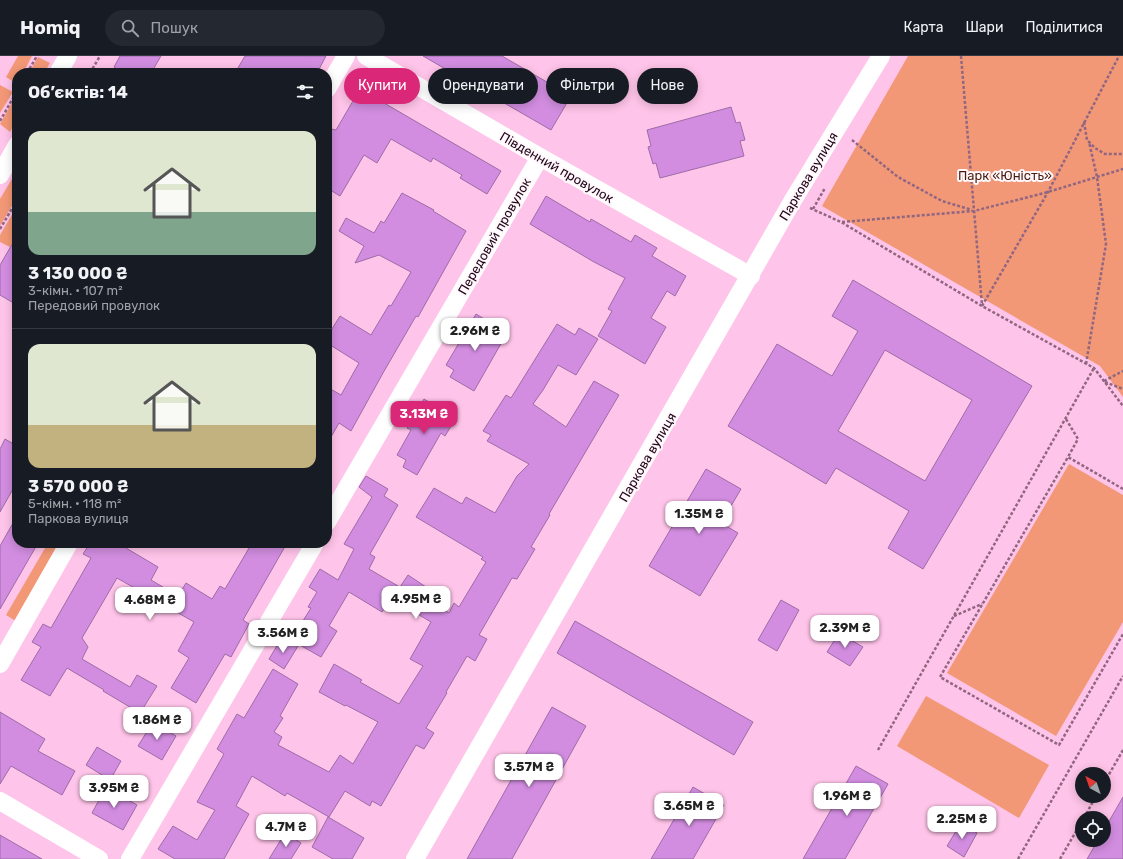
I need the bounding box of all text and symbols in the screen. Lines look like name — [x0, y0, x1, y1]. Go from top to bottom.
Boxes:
search box — [105, 10, 385, 46]
text: Homiq — [20, 16, 81, 39]
icon: search — [119, 17, 141, 39]
text: Пошук — [151, 19, 198, 37]
text: Карта — [904, 19, 943, 36]
text: Шари — [965, 19, 1003, 36]
text: Поділитися — [1025, 19, 1103, 36]
chip: Купити — [344, 68, 420, 104]
chip: Орендувати — [428, 68, 538, 104]
chip: Фільтри — [546, 68, 629, 104]
chip: Нове — [637, 68, 698, 104]
icon: filters — [294, 81, 316, 103]
text: Об’єктів: 14 — [28, 82, 128, 102]
street label: Південний провулок — [497, 129, 616, 206]
street label: Паркова вулиця — [776, 129, 841, 223]
icon: home — [136, 157, 208, 229]
park label: Парк «Юність» — [958, 168, 1052, 183]
street label: Передовий провулок — [455, 175, 534, 297]
text: 3 130 000 ₴ — [28, 263, 127, 283]
text: 3-кімн. · 107 m² — [28, 283, 123, 298]
text: Передовий провулок — [28, 298, 160, 313]
pin: 2.96M ₴ — [438, 318, 512, 352]
text: 2.96M ₴ — [450, 323, 500, 338]
icon: home — [136, 370, 208, 442]
pin: 3.13M ₴ — [387, 401, 461, 435]
text: 3.13M ₴ — [400, 406, 448, 421]
street label: Паркова вулиця — [616, 410, 679, 505]
text: 3 570 000 ₴ — [28, 476, 129, 496]
text: 5-кімн. · 118 m² — [28, 496, 121, 511]
pin: 1.35M ₴ — [662, 501, 736, 535]
text: 1.35M ₴ — [674, 506, 724, 521]
text: Паркова вулиця — [28, 511, 129, 526]
pin: 4.95M ₴ — [379, 586, 453, 620]
pin: 4.68M ₴ — [113, 587, 187, 621]
text: 4.95M ₴ — [390, 591, 442, 606]
text: 4.68M ₴ — [124, 592, 176, 607]
pin: 2.39M ₴ — [808, 615, 882, 649]
pin: 3.56M ₴ — [246, 620, 320, 654]
text: 2.39M ₴ — [819, 620, 871, 635]
text: 3.56M ₴ — [257, 625, 309, 640]
pin: 1.86M ₴ — [120, 707, 194, 741]
text: 1.86M ₴ — [132, 712, 182, 727]
pin: 3.57M ₴ — [492, 754, 566, 788]
text: 3.57M ₴ — [504, 759, 554, 774]
north arrow — [1075, 767, 1111, 803]
map controls — [1075, 767, 1111, 847]
pin: 3.95M ₴ — [77, 775, 151, 809]
text: 3.95M ₴ — [89, 780, 139, 795]
pin: 1.96M ₴ — [810, 783, 884, 817]
text: 1.96M ₴ — [823, 788, 871, 803]
pin: 3.65M ₴ — [652, 793, 726, 827]
text: 3.65M ₴ — [663, 798, 715, 813]
pin: 2.25M ₴ — [925, 806, 999, 840]
text: 2.25M ₴ — [936, 811, 988, 826]
button: locate — [1075, 811, 1111, 847]
pin: 4.7M ₴ — [253, 814, 319, 848]
text: 4.7M ₴ — [265, 819, 307, 834]

